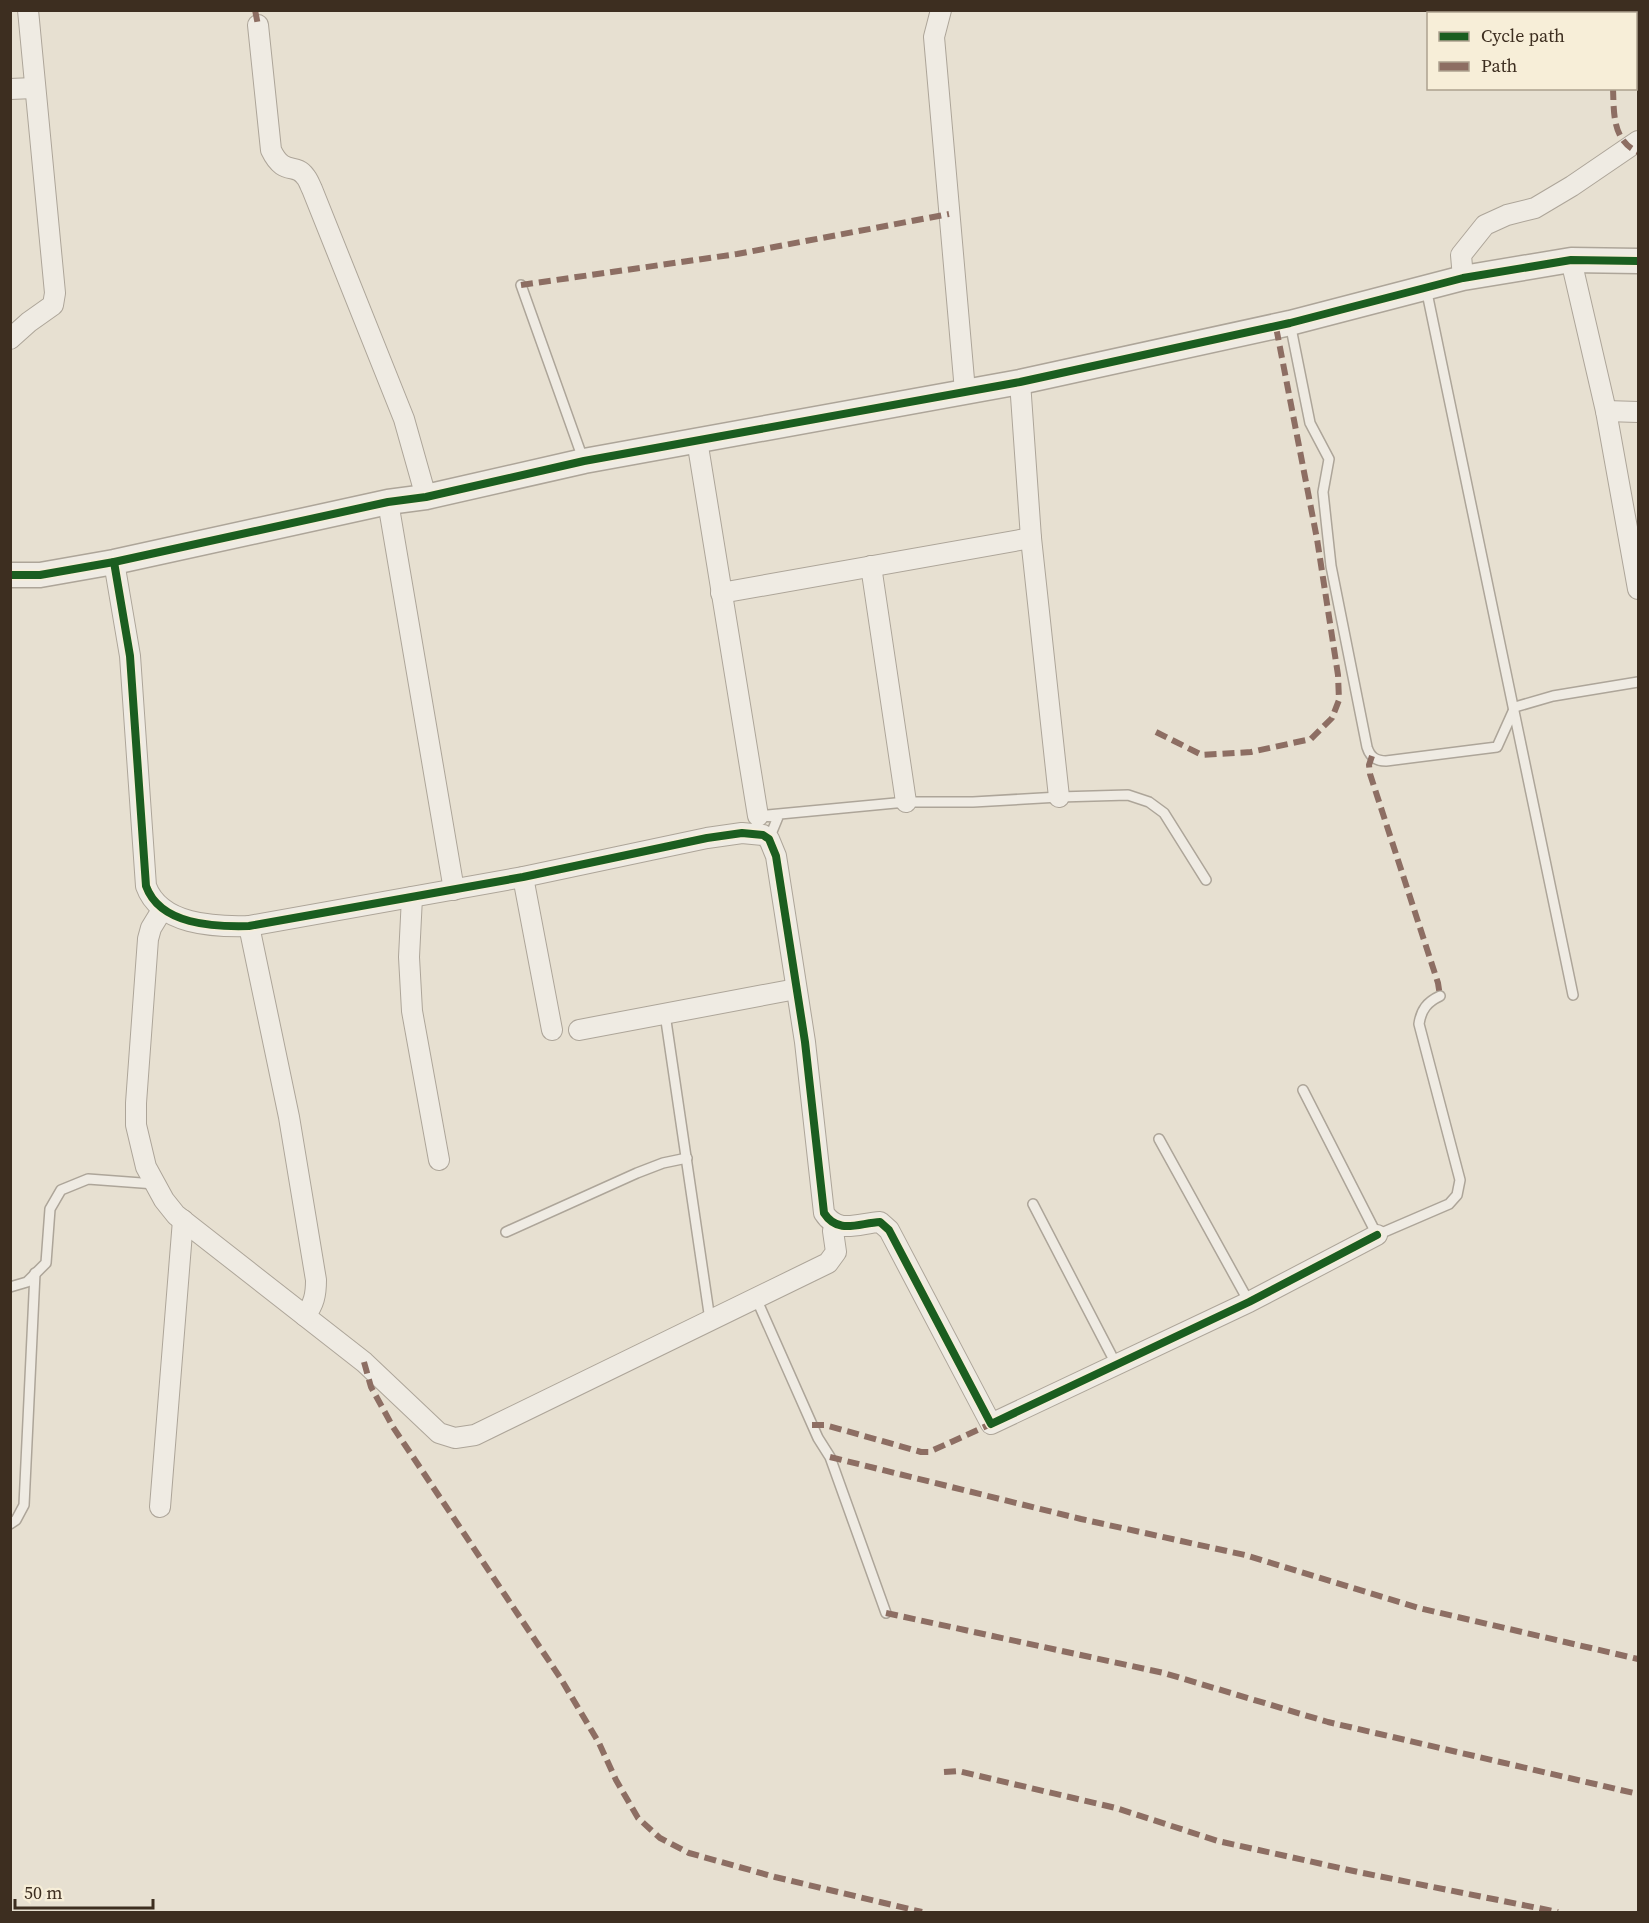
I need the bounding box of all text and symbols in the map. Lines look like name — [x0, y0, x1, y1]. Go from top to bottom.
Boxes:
legend — [1427, 12, 1637, 90]
text: Cycle path — [1481, 23, 1565, 48]
text: Path — [1481, 53, 1518, 78]
scale bar — [15, 1872, 153, 1910]
text: 50 m — [24, 1880, 62, 1905]

